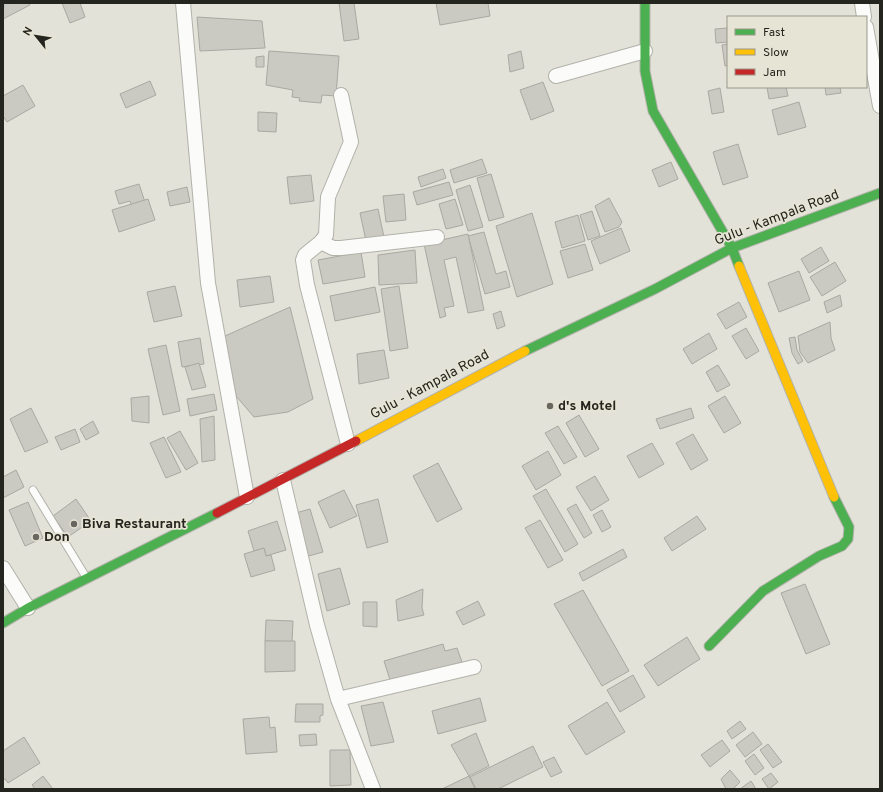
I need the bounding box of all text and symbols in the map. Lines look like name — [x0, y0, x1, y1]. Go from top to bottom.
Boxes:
north arrow — [16, 16, 56, 56]
legend — [727, 16, 867, 88]
text: N — [20, 25, 36, 38]
text: Fast — [763, 25, 785, 41]
text: Slow — [763, 45, 789, 61]
text: Jam — [763, 65, 786, 81]
street label: Gulu - Kampala Road — [712, 186, 842, 250]
street label: Gulu - Kampala Road — [368, 346, 492, 424]
place label: d's Motel — [558, 398, 616, 415]
marker: d's Motel — [545, 401, 555, 411]
place label: Biva Restaurant — [82, 516, 187, 533]
marker: Biva Restaurant — [69, 519, 79, 529]
place label: Don — [44, 529, 70, 546]
marker: Don — [31, 532, 41, 542]

